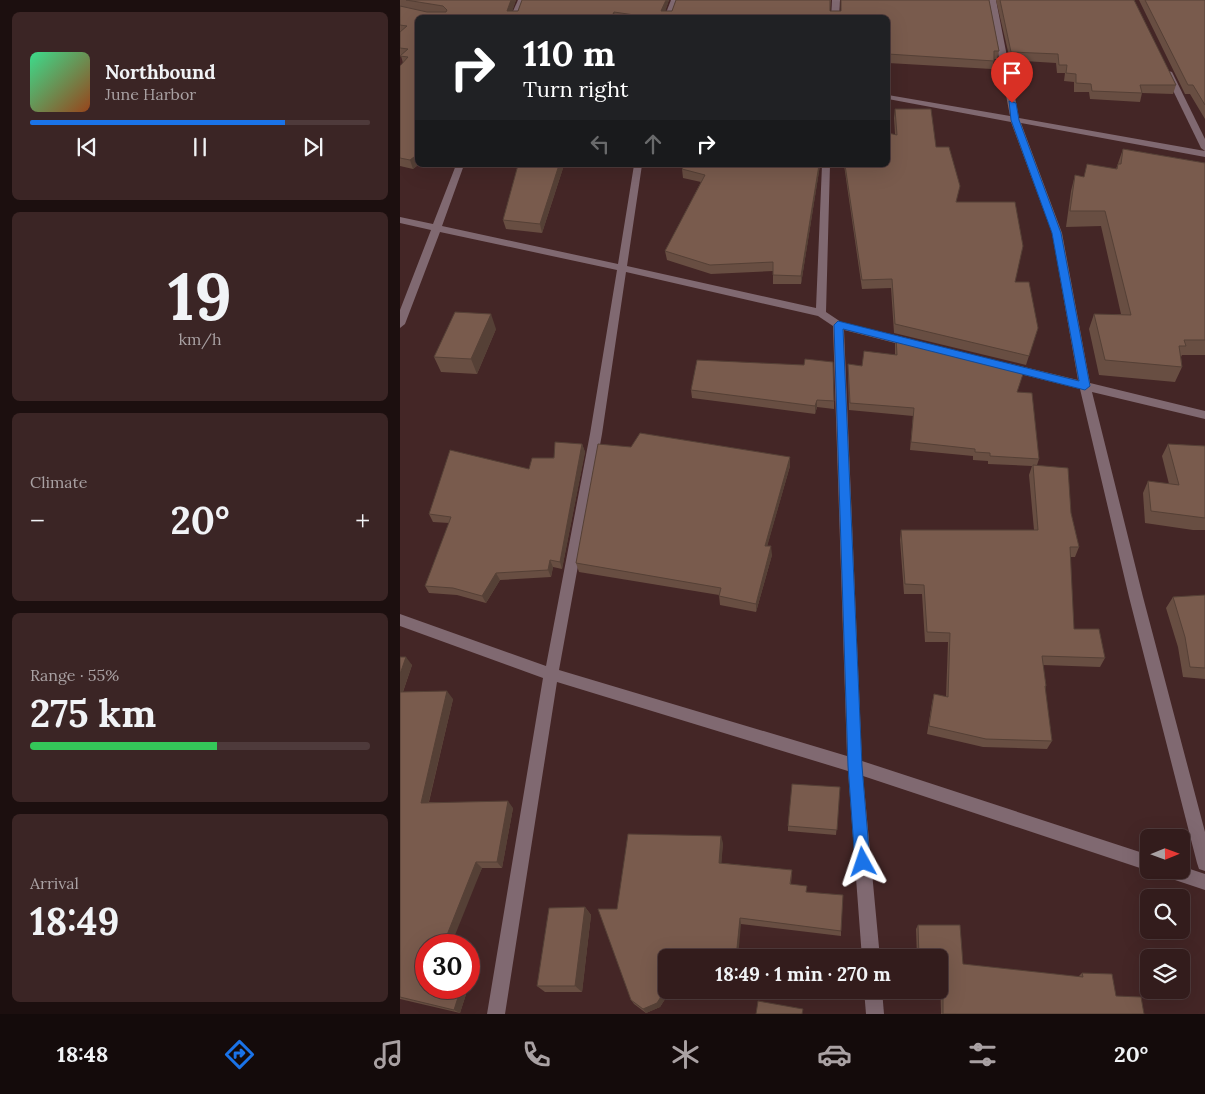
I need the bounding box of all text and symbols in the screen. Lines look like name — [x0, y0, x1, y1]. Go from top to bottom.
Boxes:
text: 110 m — [523, 31, 615, 76]
icon: right — [440, 35, 505, 100]
pin — [991, 52, 1033, 103]
icon: arrive — [998, 59, 1026, 87]
text: Northbound — [105, 60, 216, 84]
text: Turn right — [523, 75, 628, 103]
text: June Harbor — [105, 84, 196, 104]
icon: left — [586, 130, 614, 158]
icon: ahead — [639, 130, 667, 158]
icon: right — [692, 130, 720, 158]
icon: previous — [73, 133, 101, 161]
icon: pause — [186, 133, 214, 161]
icon: next — [299, 133, 327, 161]
text: 19 — [168, 255, 232, 338]
text: km/h — [178, 329, 222, 349]
text: Climate — [30, 472, 87, 492]
text: 20° — [171, 496, 229, 544]
text: − — [30, 503, 45, 539]
text: + — [355, 503, 370, 539]
text: Range · 55% — [30, 665, 119, 685]
text: 275 km — [30, 689, 156, 737]
north arrow — [1140, 829, 1190, 879]
map controls — [1140, 829, 1190, 999]
position arrow — [836, 835, 888, 887]
text: Arrival — [30, 873, 79, 893]
button: search — [1140, 889, 1190, 939]
text: 18:49 — [30, 897, 119, 945]
speed limit sign: 30 — [415, 934, 480, 999]
button: layers — [1140, 949, 1190, 999]
text: 18:49 · 1 min · 270 m — [715, 962, 891, 986]
icon: directions — [222, 1037, 257, 1072]
icon: music — [371, 1037, 406, 1072]
icon: phone — [519, 1037, 554, 1072]
icon: climate — [668, 1037, 703, 1072]
icon: car — [817, 1037, 852, 1072]
icon: filters — [965, 1037, 1000, 1072]
text: 18:48 — [57, 1040, 108, 1068]
text: 20° — [1114, 1040, 1148, 1068]

